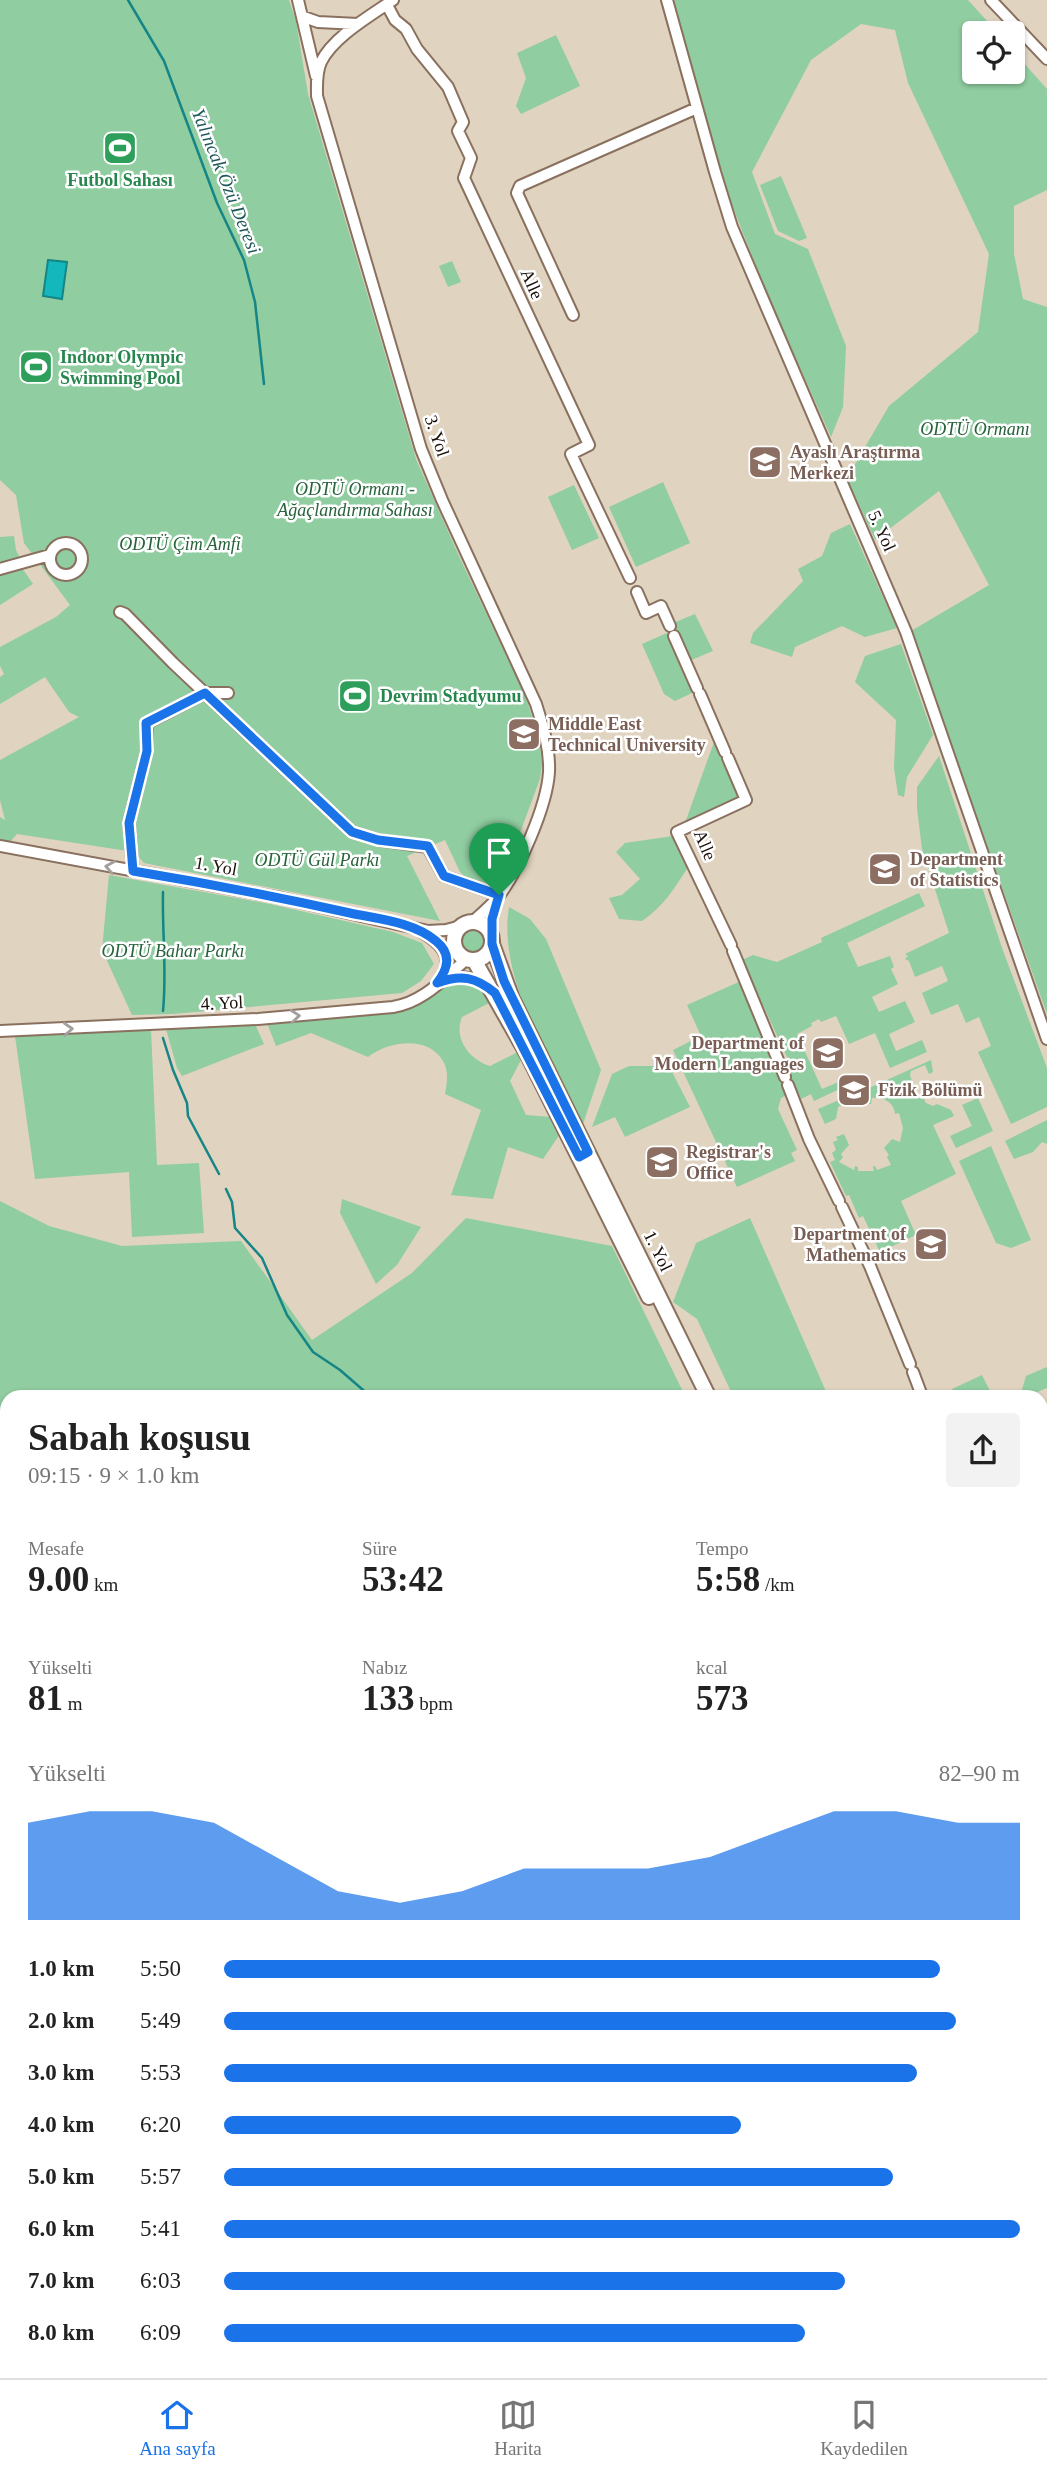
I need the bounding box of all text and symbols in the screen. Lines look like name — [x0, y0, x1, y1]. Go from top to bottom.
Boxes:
map controls — [962, 21, 1025, 84]
button: locate — [962, 21, 1025, 84]
water label: Yalıncak Özü Deresi — [188, 105, 265, 257]
sports icon: Futbol Sahası — [101, 129, 139, 167]
place label: Futbol Sahası — [67, 170, 173, 190]
street label: Alle — [517, 266, 547, 302]
place label: Indoor Olympic Swimming Pool — [60, 347, 183, 388]
sports icon: Indoor Olympic Swimming Pool — [17, 348, 55, 386]
street label: 3. Yol — [421, 413, 453, 459]
park label: ODTÜ Ormanı — [920, 419, 1030, 439]
place label: Ayaslı Araştırma Merkezi — [790, 442, 920, 483]
school or university icon: Ayaslı Araştırma Merkezi — [746, 443, 784, 481]
park label: ODTÜ Ormanı - Ağaçlandırma Sahası — [276, 479, 433, 520]
street label: 5. Yol — [864, 508, 900, 554]
park label: ODTÜ Çim Amfi — [119, 534, 241, 554]
sports icon: Devrim Stadyumu — [336, 677, 374, 715]
place label: Devrim Stadyumu — [380, 686, 522, 706]
place label: Middle East Technical University — [548, 714, 706, 755]
school or university icon: Middle East Technical University — [505, 715, 543, 753]
pin — [469, 823, 529, 895]
street label: Alle — [690, 827, 720, 863]
icon: arrive — [480, 834, 518, 872]
place label: Department of Statistics — [910, 849, 1003, 890]
park label: ODTÜ Gül Parkı — [255, 850, 380, 870]
school or university icon: Department of Statistics — [866, 850, 904, 888]
street label: 1. Yol — [193, 852, 239, 880]
one-way arrow — [104, 860, 116, 875]
park label: ODTÜ Bahar Parkı — [102, 941, 245, 961]
street label: 4. Yol — [200, 992, 244, 1014]
one-way arrow — [290, 1009, 301, 1024]
one-way arrow — [63, 1022, 74, 1037]
place label: Department of Modern Languages — [654, 1033, 805, 1074]
school or university icon: Department of Modern Languages — [809, 1034, 847, 1072]
school or university icon: Fizik Bölümü — [835, 1071, 873, 1109]
place label: Fizik Bölümü — [878, 1080, 983, 1100]
place label: Registrar's Office — [686, 1142, 771, 1183]
school or university icon: Registrar's Office — [643, 1143, 681, 1181]
place label: Department of Mathematics — [794, 1224, 907, 1265]
school or university icon: Department of Mathematics — [912, 1225, 950, 1263]
street label: 1. Yol — [640, 1228, 676, 1274]
button: share — [946, 1413, 1020, 1487]
text: Sabah koşusu — [28, 1416, 251, 1458]
text: 09:15 · 9 × 1.0 km — [28, 1463, 199, 1488]
text: Mesafe — [28, 1538, 84, 1559]
text: Süre — [362, 1538, 397, 1559]
text: Tempo — [696, 1538, 749, 1559]
text: 9.00 — [28, 1560, 89, 1599]
text: 53:42 — [362, 1560, 444, 1599]
text: 5:58 — [696, 1560, 760, 1599]
text: km — [89, 1574, 118, 1595]
text: /km — [760, 1574, 794, 1595]
text: Yükselti — [28, 1657, 92, 1678]
text: Nabız — [362, 1657, 407, 1678]
text: kcal — [696, 1657, 728, 1678]
text: 81 — [28, 1679, 63, 1718]
text: 133 — [362, 1679, 415, 1718]
text: 573 — [696, 1679, 749, 1718]
text: m — [63, 1693, 83, 1714]
text: bpm — [415, 1693, 453, 1714]
text: Yükselti — [28, 1761, 106, 1786]
text: 82–90 m — [939, 1761, 1020, 1786]
text: 1.0 km — [28, 1956, 94, 1981]
text: 5:50 — [140, 1956, 181, 1981]
text: 2.0 km — [28, 2008, 94, 2033]
text: 5:49 — [140, 2008, 181, 2033]
text: 3.0 km — [28, 2060, 94, 2085]
text: 5:53 — [140, 2060, 181, 2085]
text: 4.0 km — [28, 2112, 94, 2137]
text: 6:20 — [140, 2112, 181, 2137]
text: 5.0 km — [28, 2164, 94, 2189]
text: 5:57 — [140, 2164, 181, 2189]
text: 6.0 km — [28, 2216, 94, 2241]
text: 5:41 — [140, 2216, 181, 2241]
text: 7.0 km — [28, 2268, 94, 2293]
text: 6:03 — [140, 2268, 181, 2293]
text: 8.0 km — [28, 2320, 94, 2345]
text: 6:09 — [140, 2320, 181, 2345]
tab: Ana sayfa — [139, 2396, 216, 2460]
tab: Harita — [494, 2396, 542, 2460]
tab: Kaydedilen — [820, 2396, 908, 2460]

